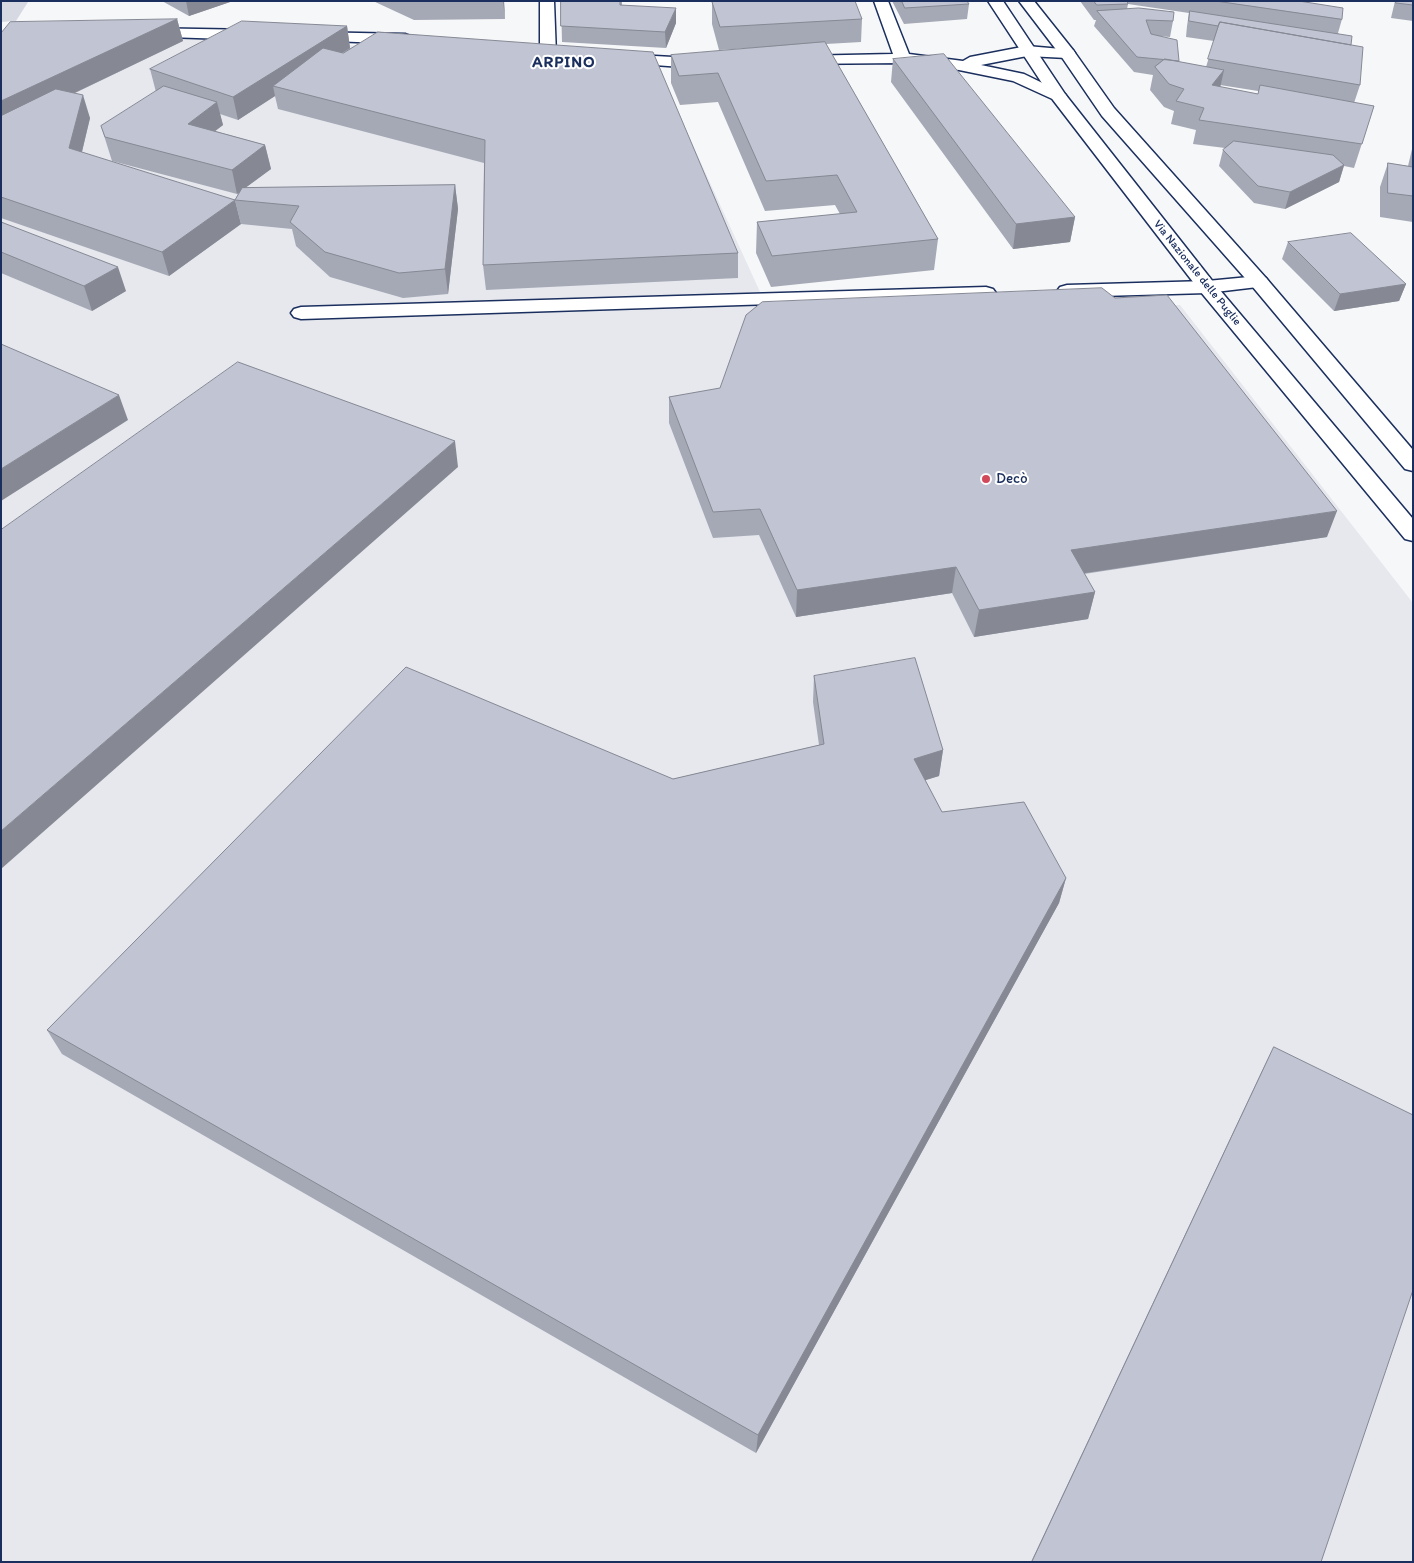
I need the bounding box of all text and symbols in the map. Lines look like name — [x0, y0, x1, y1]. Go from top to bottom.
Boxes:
district label: ARPINO — [532, 53, 596, 73]
street label: Via Nazionale delle Puglie — [1150, 217, 1244, 329]
place label: Decò — [996, 470, 1028, 488]
marker: Decò — [980, 473, 992, 485]

